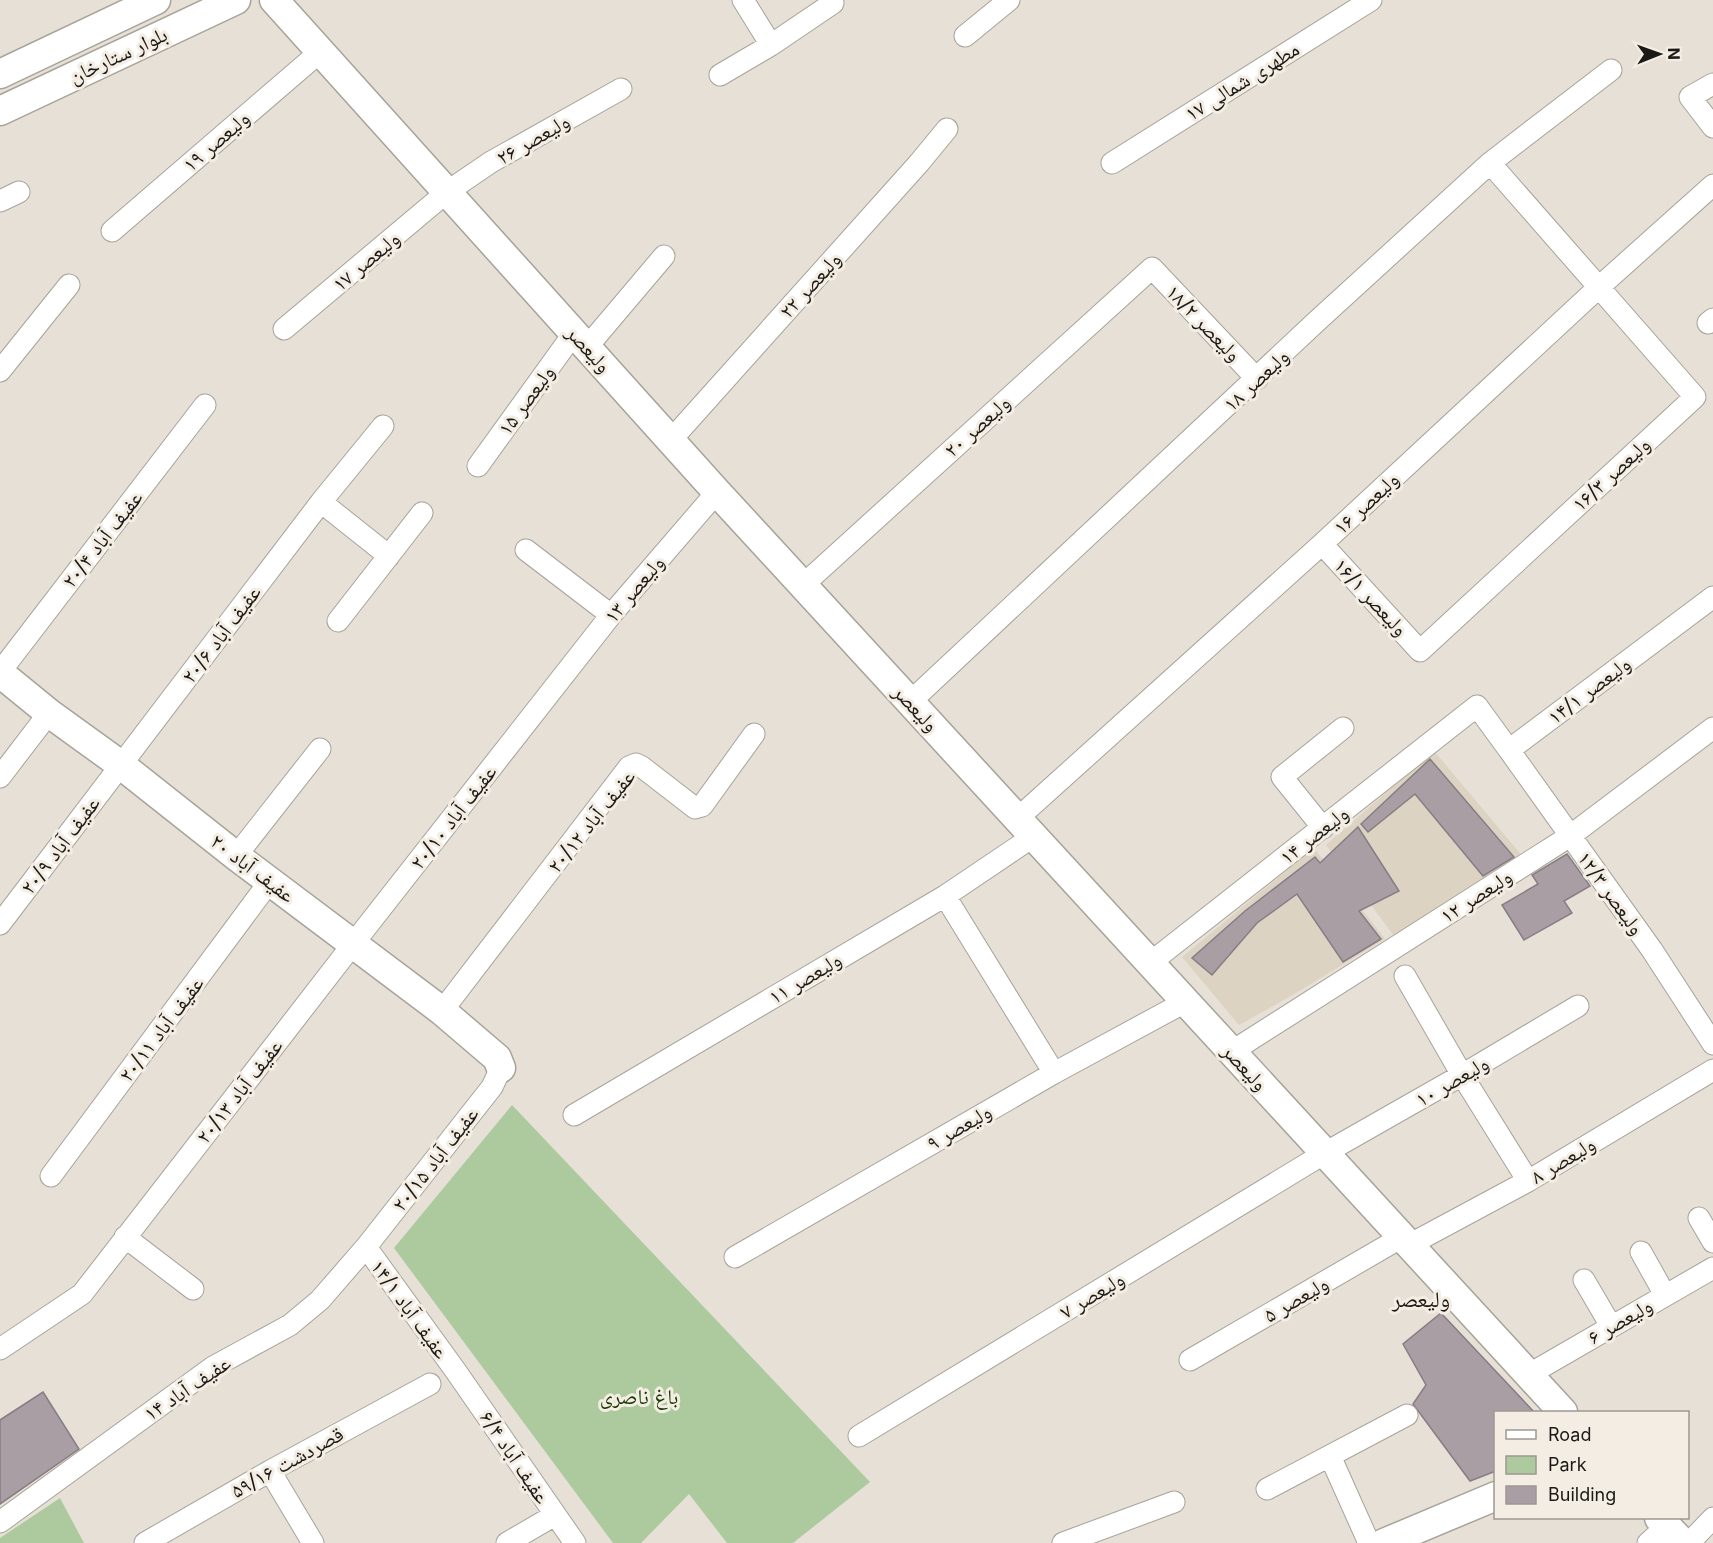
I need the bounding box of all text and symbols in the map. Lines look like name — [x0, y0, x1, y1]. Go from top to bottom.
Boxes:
street label: بلوار ستارخان — [65, 21, 171, 89]
north arrow — [1629, 24, 1689, 84]
street label: ۱۷ مطهری شمالی — [1180, 36, 1304, 127]
text: N — [1664, 47, 1684, 60]
street label: ۱۹ ولیعصر — [178, 105, 254, 177]
street label: ۲۶ ولیعصر — [492, 108, 574, 170]
street label: ۱۷ ولیعصر — [327, 226, 405, 296]
street label: ۲۲ ولیعصر — [774, 247, 846, 323]
street label: ۱۸/۲ ولیعصر — [1161, 279, 1247, 367]
street label: ولیعصر — [561, 319, 617, 378]
street label: ۱۸ ولیعصر — [1218, 344, 1294, 416]
street label: ۱۵ ولیعصر — [492, 360, 560, 440]
street label: ۲۰ ولیعصر — [939, 390, 1015, 462]
street label: ۱۶/۳ ولیعصر — [1567, 432, 1655, 516]
street label: ۱۶ ولیعصر — [1328, 467, 1404, 539]
street label: عفیف آباد ۲۰/۴ — [56, 485, 148, 592]
street label: ۱۳ ولیعصر — [599, 550, 669, 628]
street label: ۱۶/۱ ولیعصر — [1329, 553, 1413, 641]
street label: عفیف آباد ۲۰/۶ — [176, 580, 266, 688]
street label: ۱۴/۱ ولیعصر — [1543, 651, 1635, 729]
street label: ولیعصر — [887, 679, 944, 737]
street label: عفیف آباد ۲۰/۱۰ — [405, 760, 502, 874]
street label: عفیف آباد ۲۰/۱۲ — [542, 764, 640, 878]
street label: عفیف آباد ۲۰/۹ — [15, 791, 105, 899]
street label: ۱۴ ولیعصر — [1275, 800, 1353, 870]
street label: عفیف آباد ۲۰ — [206, 828, 300, 908]
street label: ۱۲/۳ ولیعصر — [1572, 846, 1650, 940]
street label: ۱۲ ولیعصر — [1436, 864, 1516, 928]
street label: ۱۱ ولیعصر — [764, 947, 846, 1009]
street label: عفیف آباد ۲۰/۱۱ — [113, 971, 209, 1087]
street label: عفیف آباد ۲۰/۱۳ — [191, 1034, 288, 1148]
street label: ولیعصر — [1216, 1038, 1273, 1096]
street label: ۱۰ ولیعصر — [1411, 1050, 1493, 1112]
street label: ۹ ولیعصر — [922, 1098, 996, 1156]
street label: عفیف آباد ۲۰/۱۵ — [387, 1102, 484, 1216]
street label: ۸ ولیعصر — [1526, 1131, 1600, 1189]
street label: عفیف آباد ۱۴/۱ — [366, 1255, 454, 1364]
street label: ۷ ولیعصر — [1055, 1266, 1129, 1324]
street label: ۵ ولیعصر — [1259, 1270, 1333, 1328]
district label: ولیعصر — [1391, 1286, 1450, 1312]
street label: ۶ ولیعصر — [1583, 1292, 1657, 1350]
street label: عفیف آباد ۱۴ — [139, 1350, 235, 1426]
park label: باغ ناصری — [600, 1384, 678, 1410]
street label: عفیف آباد ۶/۴ — [475, 1406, 555, 1508]
legend — [1494, 1411, 1689, 1519]
street label: ۵۹/۱۶ قصردشت — [226, 1421, 348, 1503]
text: Road — [1548, 1424, 1591, 1445]
text: Park — [1548, 1454, 1587, 1475]
text: Building — [1548, 1484, 1616, 1505]

